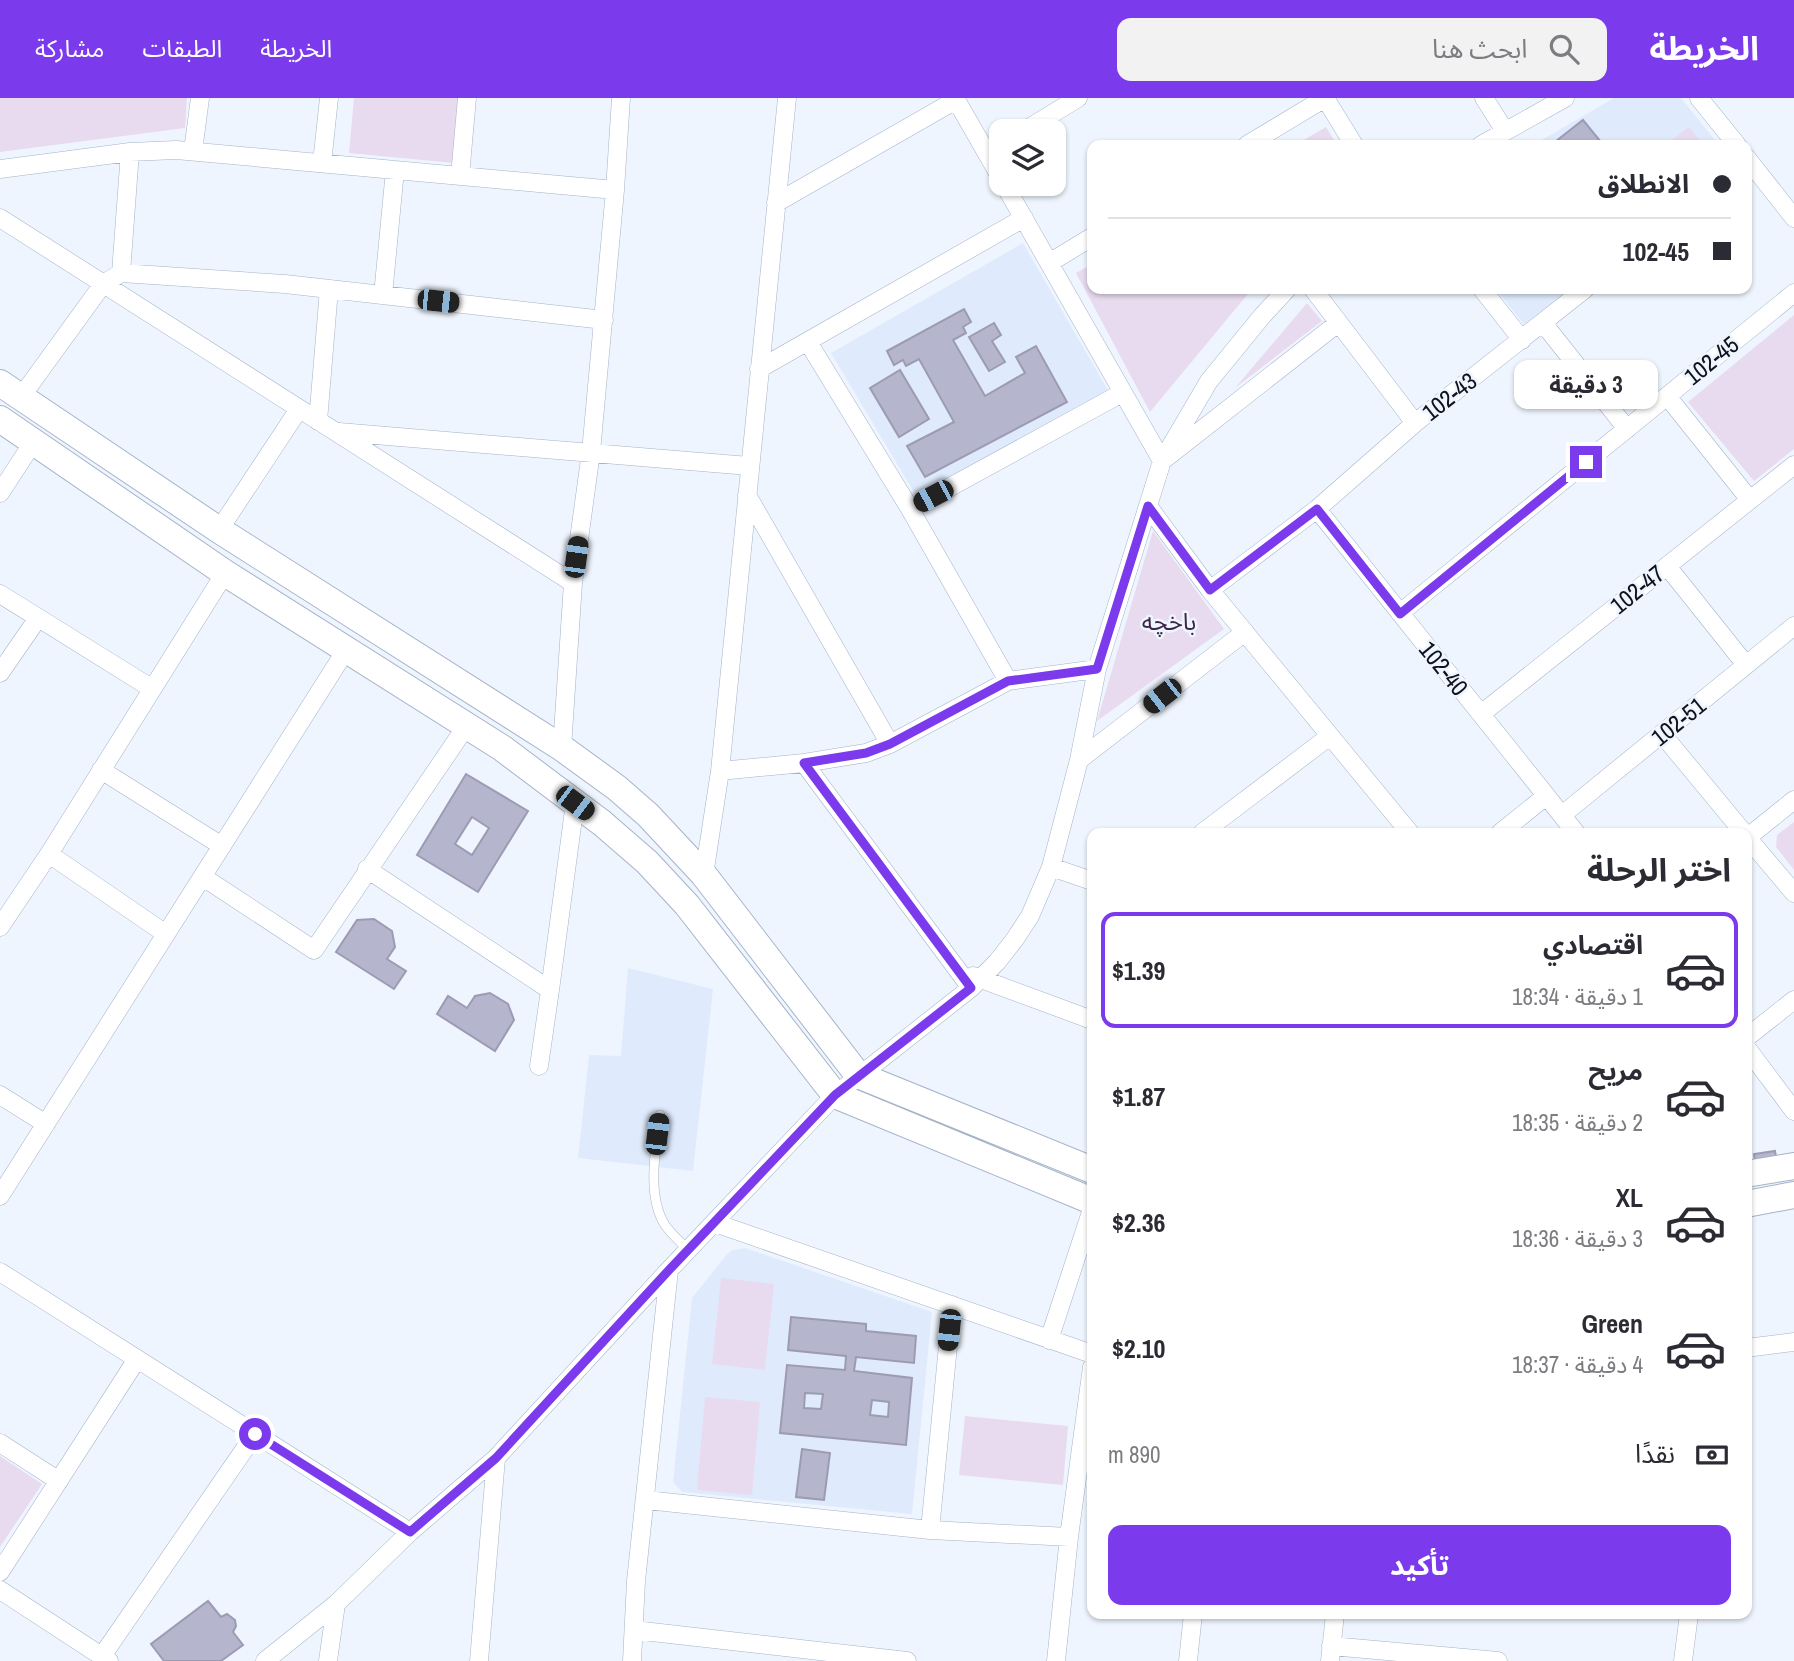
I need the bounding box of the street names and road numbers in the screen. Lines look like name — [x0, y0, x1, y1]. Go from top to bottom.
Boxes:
street label: 102-45 — [1677, 328, 1745, 392]
street label: 102-43 — [1415, 365, 1483, 427]
street label: 102-47 — [1603, 557, 1671, 621]
street label: 102-40 — [1412, 634, 1476, 702]
street label: 102-51 — [1644, 689, 1712, 753]

